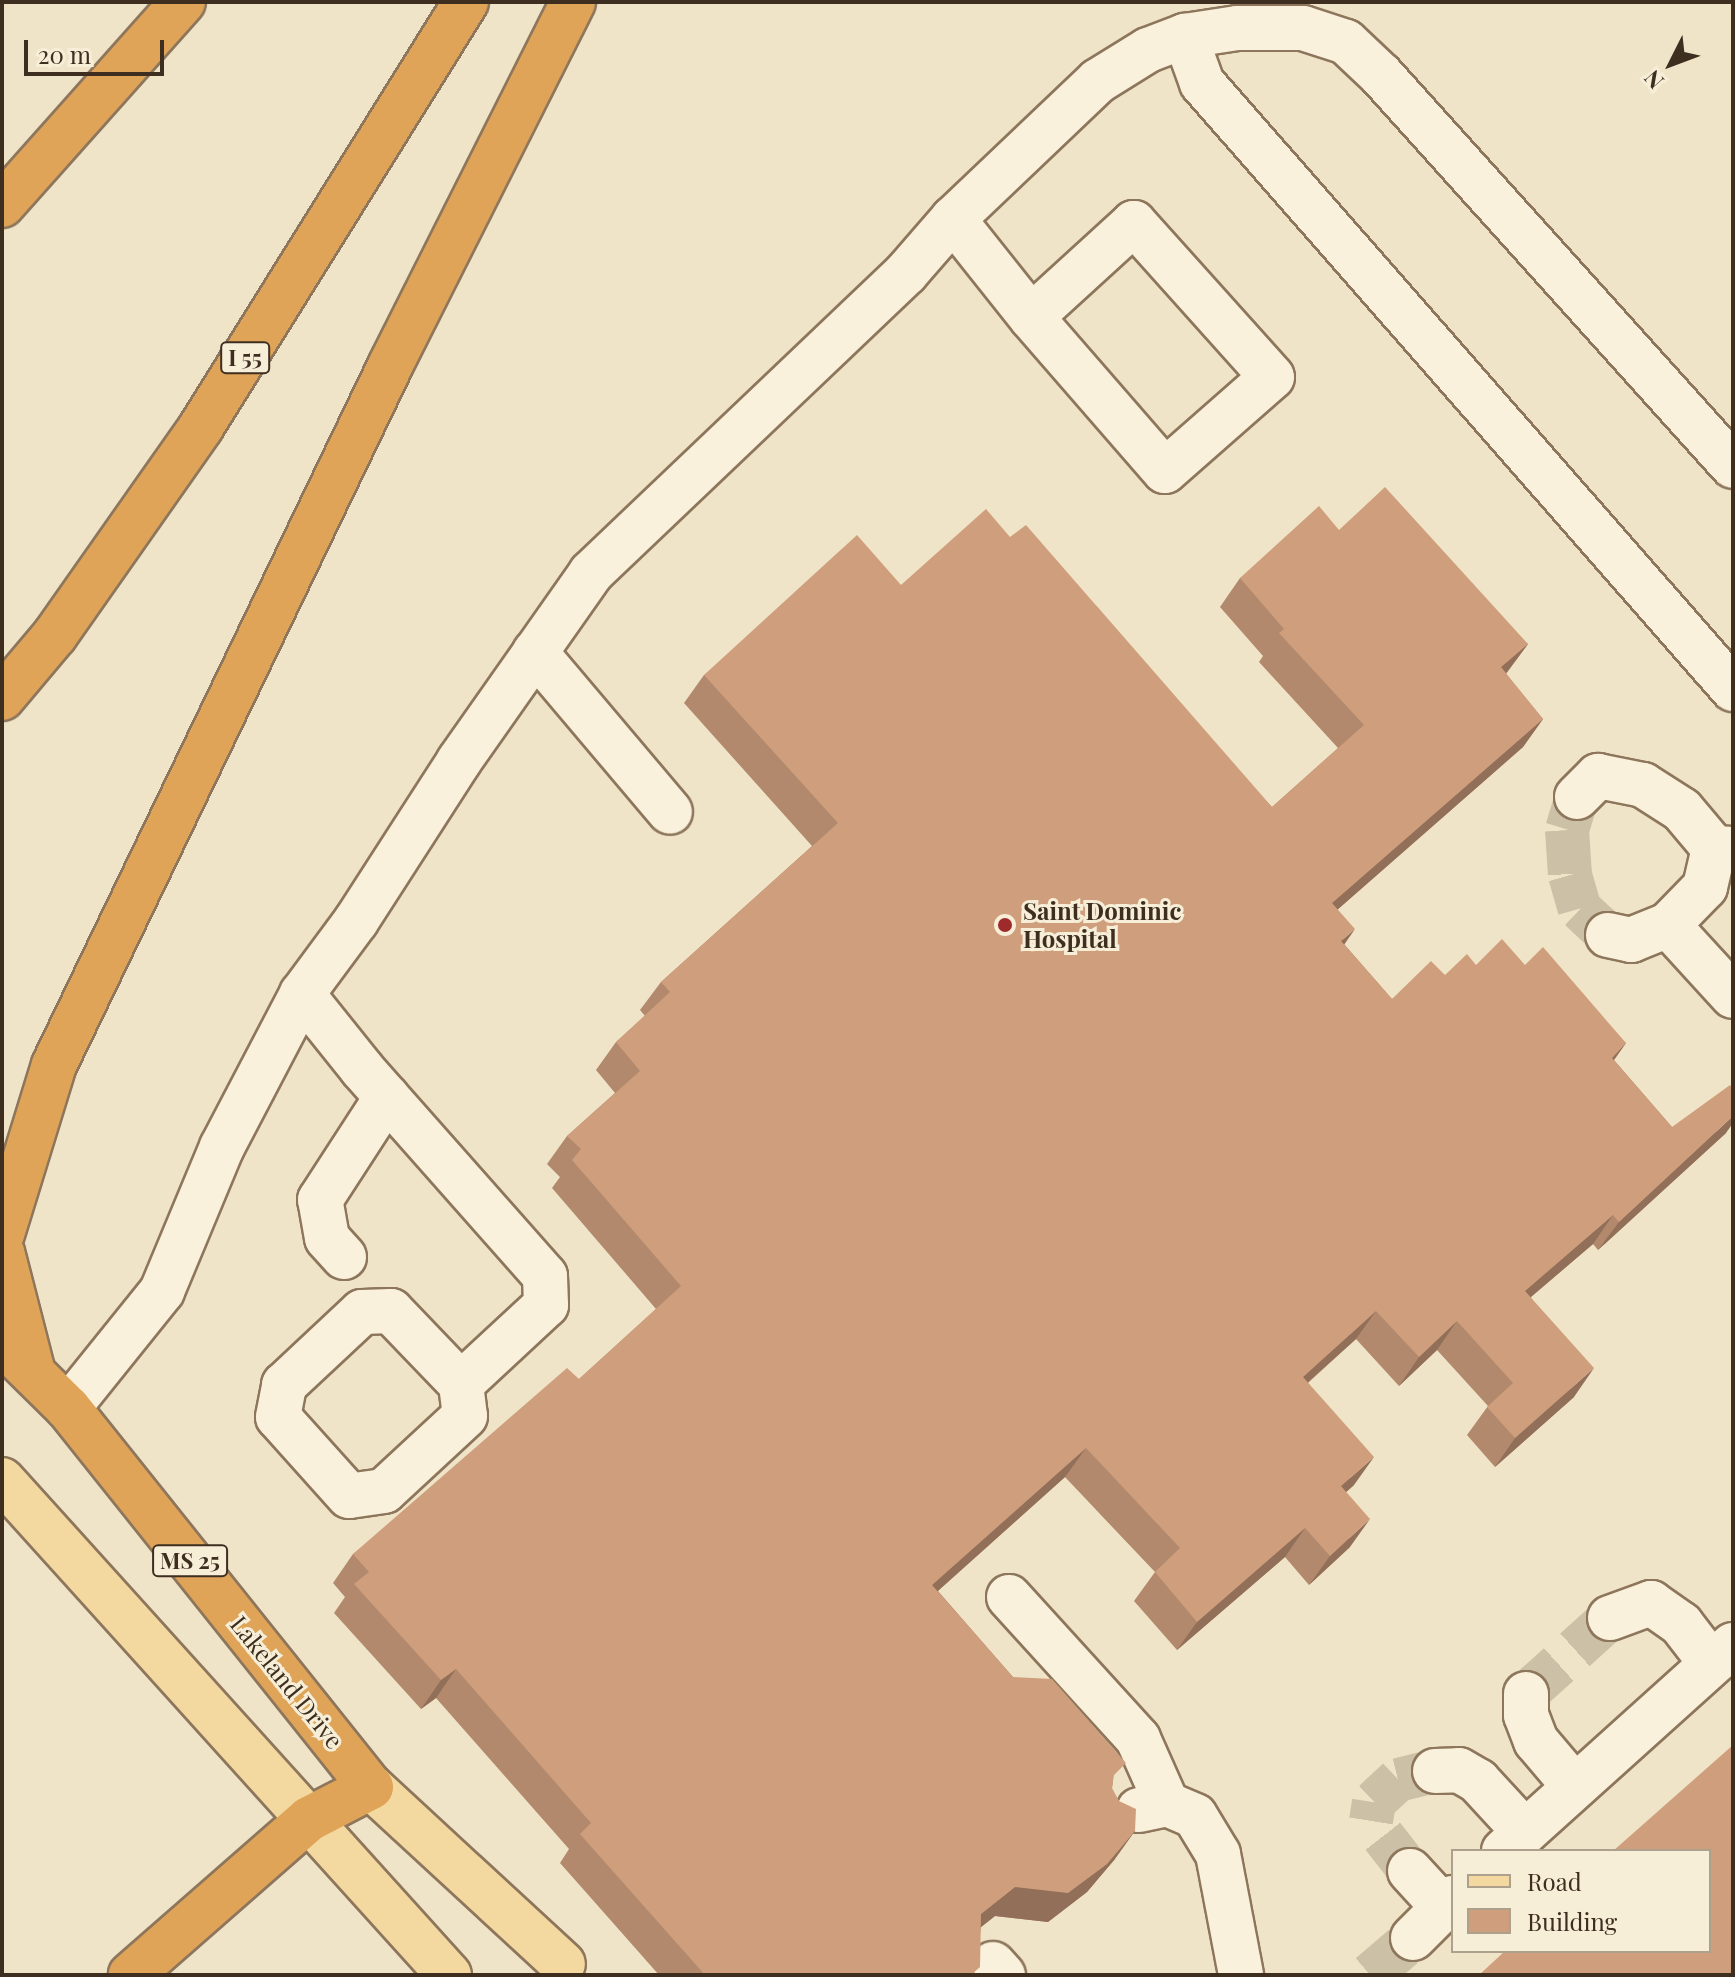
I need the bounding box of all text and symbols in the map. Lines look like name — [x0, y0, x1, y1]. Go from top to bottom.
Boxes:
scale bar — [28, 24, 168, 74]
north arrow — [1631, 24, 1711, 104]
text: 20 m — [38, 38, 91, 70]
text: N — [1637, 64, 1670, 96]
road number: I 55 — [219, 340, 271, 376]
place label: Saint Dominic Hospital — [1023, 897, 1181, 953]
marker: Saint Dominic Hospital — [994, 914, 1016, 936]
road number: MS 25 — [152, 1543, 228, 1579]
street label: Lakeland Drive — [225, 1610, 349, 1754]
legend — [1451, 1849, 1711, 1953]
text: Road — [1527, 1865, 1582, 1897]
text: Building — [1527, 1905, 1617, 1937]

